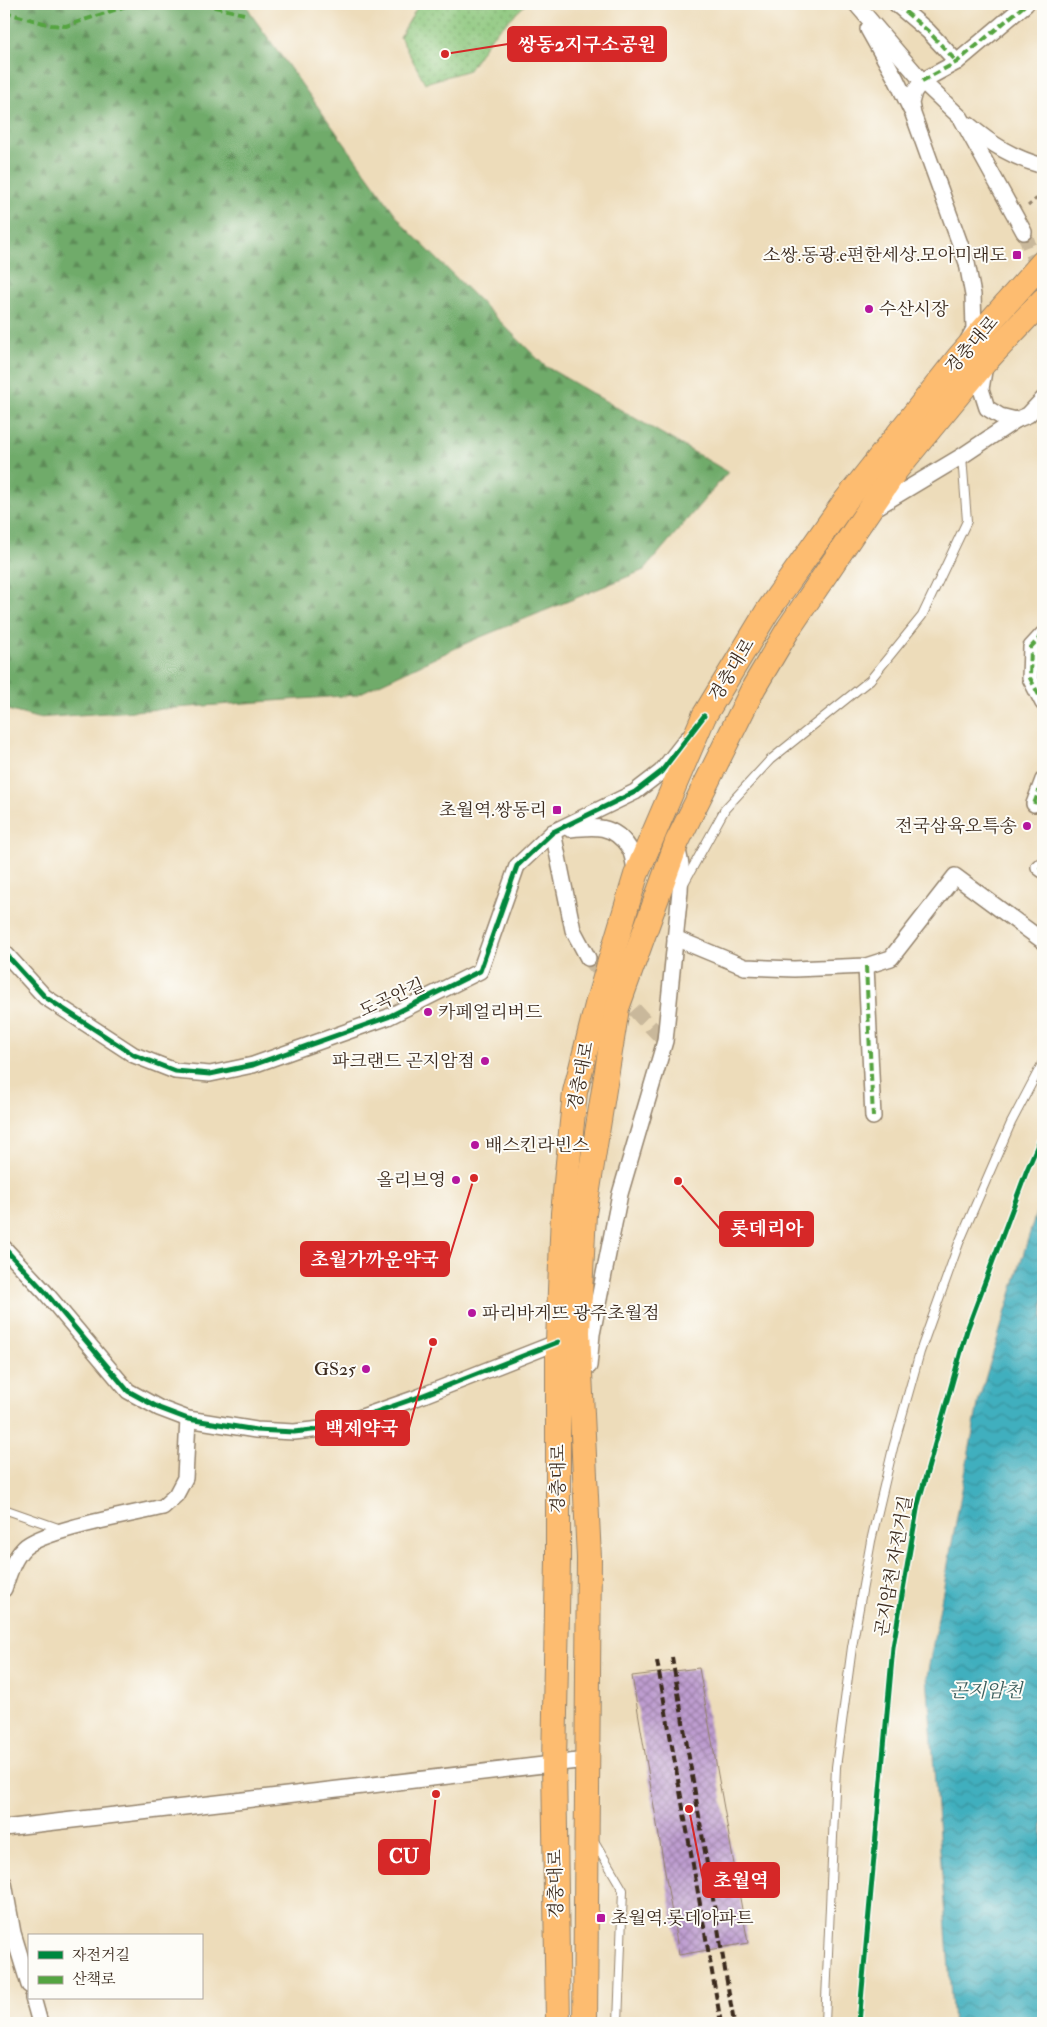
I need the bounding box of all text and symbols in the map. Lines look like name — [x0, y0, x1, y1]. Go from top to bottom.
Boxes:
callout: 쌍동2지구소공원 — [508, 27, 666, 61]
text: 쌍동2지구소공원 — [518, 33, 656, 57]
place label: 소쌍.동광.e편한세상.모아미래도 — [763, 244, 1007, 267]
marker: 소쌍.동광.e편한세상.모아미래도 — [1011, 249, 1023, 261]
place label: 수산시장 — [879, 298, 949, 321]
marker: 수산시장 — [863, 303, 875, 315]
street label: 경충대로 — [941, 311, 1003, 379]
street label: 경충대로 — [704, 634, 760, 706]
place label: 초월역.쌍동리 — [439, 799, 547, 822]
marker: 초월역.쌍동리 — [551, 804, 563, 816]
place label: 전국삼육오특송 — [895, 815, 1017, 838]
marker: 전국삼육오특송 — [1021, 820, 1033, 832]
street label: 도곡안길 — [356, 973, 428, 1023]
place label: 카페얼리버드 — [438, 1001, 543, 1024]
marker: 카페얼리버드 — [422, 1006, 434, 1018]
street label: 경충대로 — [563, 1040, 599, 1112]
place label: 파크랜드 곤지암점 — [332, 1050, 475, 1073]
marker: 파크랜드 곤지암점 — [479, 1055, 491, 1067]
place label: 배스킨라빈스 — [485, 1134, 590, 1157]
marker: 배스킨라빈스 — [469, 1139, 481, 1151]
place label: 올리브영 — [376, 1169, 446, 1192]
marker: 올리브영 — [450, 1174, 462, 1186]
callout: 롯데리아 — [720, 1212, 813, 1246]
text: 롯데리아 — [730, 1217, 804, 1241]
callout: 초월가까운약국 — [301, 1242, 449, 1276]
text: 초월가까운약국 — [311, 1248, 439, 1272]
place label: 파리바게뜨 광주초월점 — [482, 1302, 660, 1325]
marker: 파리바게뜨 광주초월점 — [466, 1307, 478, 1319]
place label: GS25 — [314, 1358, 356, 1381]
marker: GS25 — [360, 1363, 372, 1375]
callout: 백제약국 — [316, 1411, 409, 1445]
text: 백제약국 — [325, 1417, 399, 1441]
street label: 경충대로 — [547, 1444, 570, 1514]
street label: 곤지암천 자전거길 — [870, 1494, 918, 1638]
water label: 곤지암천 — [949, 1679, 1024, 1703]
callout: CU — [379, 1840, 429, 1874]
text: CU — [389, 1845, 419, 1869]
street label: 경충대로 — [544, 1849, 568, 1919]
callout: 초월역 — [703, 1863, 779, 1897]
text: 초월역 — [713, 1869, 769, 1893]
place label: 초월역.롯데아파트 — [611, 1907, 754, 1930]
marker: 초월역.롯데아파트 — [595, 1912, 607, 1924]
legend — [28, 1934, 202, 2000]
text: 자전거길 — [72, 1946, 130, 1965]
text: 산책로 — [72, 1970, 116, 1989]

